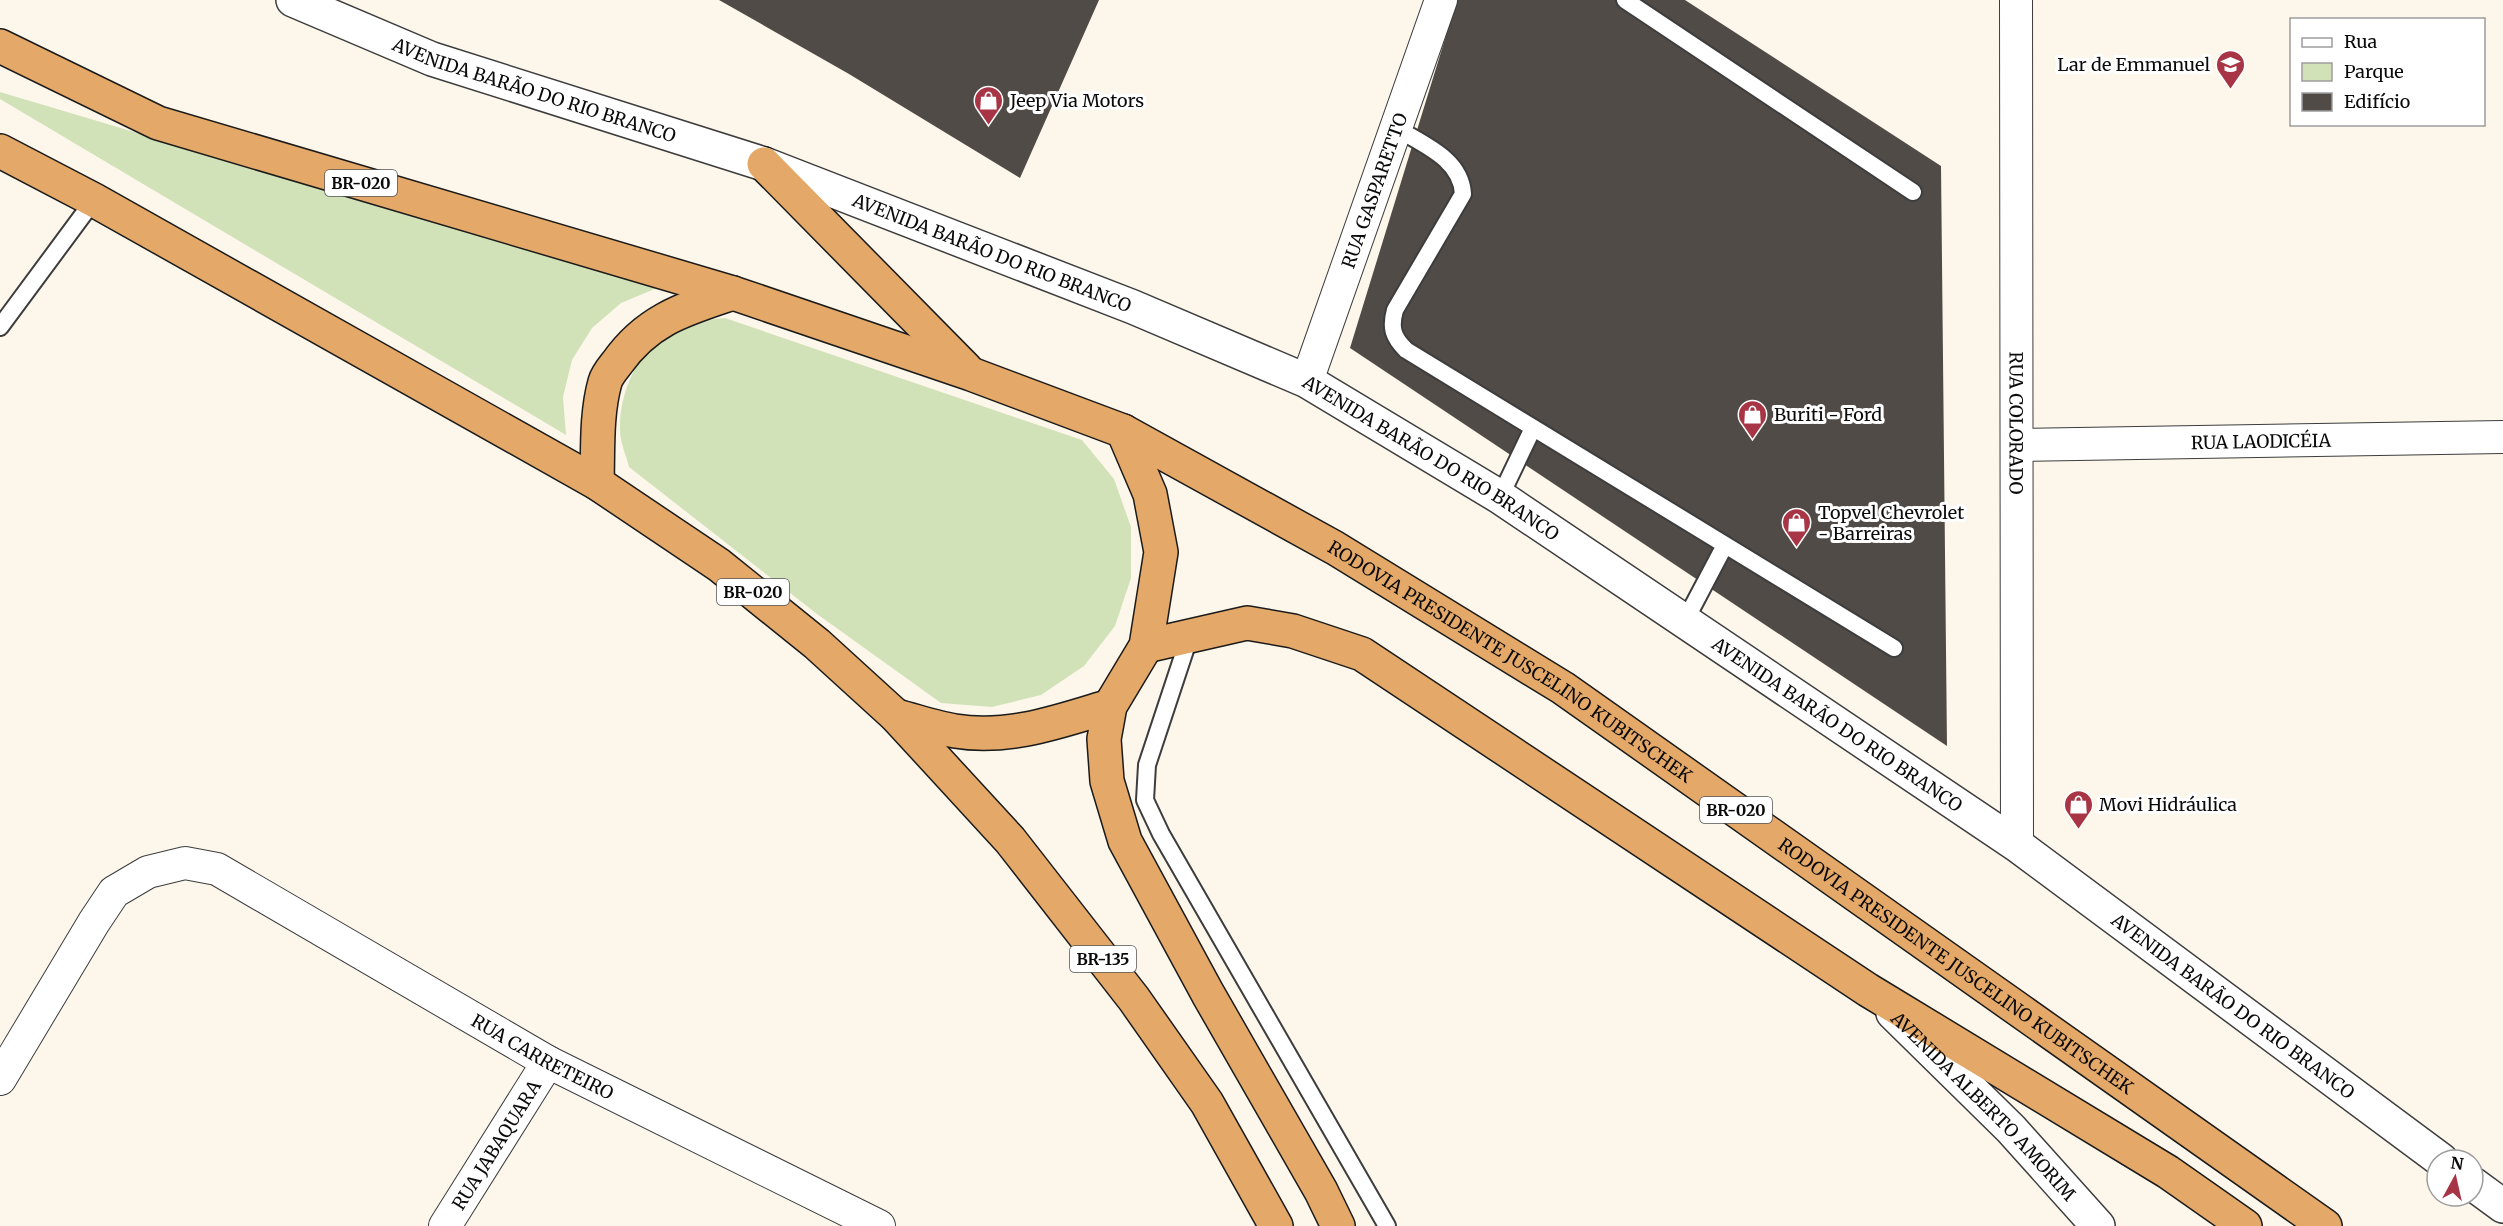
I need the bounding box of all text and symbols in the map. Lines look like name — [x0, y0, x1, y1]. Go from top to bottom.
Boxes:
legend — [2290, 18, 2485, 126]
text: Rua — [2344, 30, 2378, 53]
street label: AVENIDA BARÃO DO RIO BRANCO — [388, 32, 679, 147]
school or university icon: Lar de Emmanuel — [2215, 48, 2247, 90]
place label: Lar de Emmanuel — [2057, 53, 2210, 76]
text: Parque — [2344, 60, 2404, 83]
shop icon: Jeep Via Motors — [973, 84, 1005, 126]
place label: Jeep Via Motors — [1009, 89, 1144, 112]
text: Edifício — [2344, 90, 2410, 113]
street label: RUA GASPARETTO — [1336, 110, 1412, 271]
road number: BR-020 — [325, 170, 397, 196]
street label: AVENIDA BARÃO DO RIO BRANCO — [849, 188, 1135, 317]
street label: RUA COLORADO — [2005, 352, 2028, 494]
street label: AVENIDA BARÃO DO RIO BRANCO — [1298, 369, 1564, 545]
shop icon: Buriti - Ford — [1737, 398, 1769, 440]
place label: Buriti - Ford — [1774, 403, 1882, 426]
street label: RUA LAODICÉIA — [2191, 428, 2332, 454]
place label: Topvel Chevrolet - Barreiras — [1818, 501, 1964, 545]
shop icon: Topvel Chevrolet - Barreiras — [1781, 506, 1813, 548]
street label: RODOVIA PRESIDENTE JUSCELINO KUBITSCHEK — [1324, 535, 1697, 787]
road number: BR-020 — [717, 579, 789, 605]
street label: AVENIDA BARÃO DO RIO BRANCO — [1707, 631, 1967, 817]
shop icon: Movi Hidráulica — [2062, 788, 2094, 830]
place label: Movi Hidráulica — [2099, 793, 2237, 816]
road number: BR-020 — [1700, 797, 1772, 823]
street label: RODOVIA PRESIDENTE JUSCELINO KUBITSCHEK — [1774, 832, 2138, 1099]
street label: AVENIDA BARÃO DO RIO BRANCO — [2107, 907, 2359, 1104]
road number: BR-135 — [1070, 946, 1136, 972]
street label: AVENIDA ALBERTO AMORIM — [1886, 1006, 2081, 1205]
street label: RUA CARRETEIRO — [467, 1009, 618, 1104]
street label: RUA JABAQUARA — [447, 1075, 546, 1214]
north arrow — [2425, 1148, 2485, 1208]
text: N — [2449, 1152, 2465, 1174]

